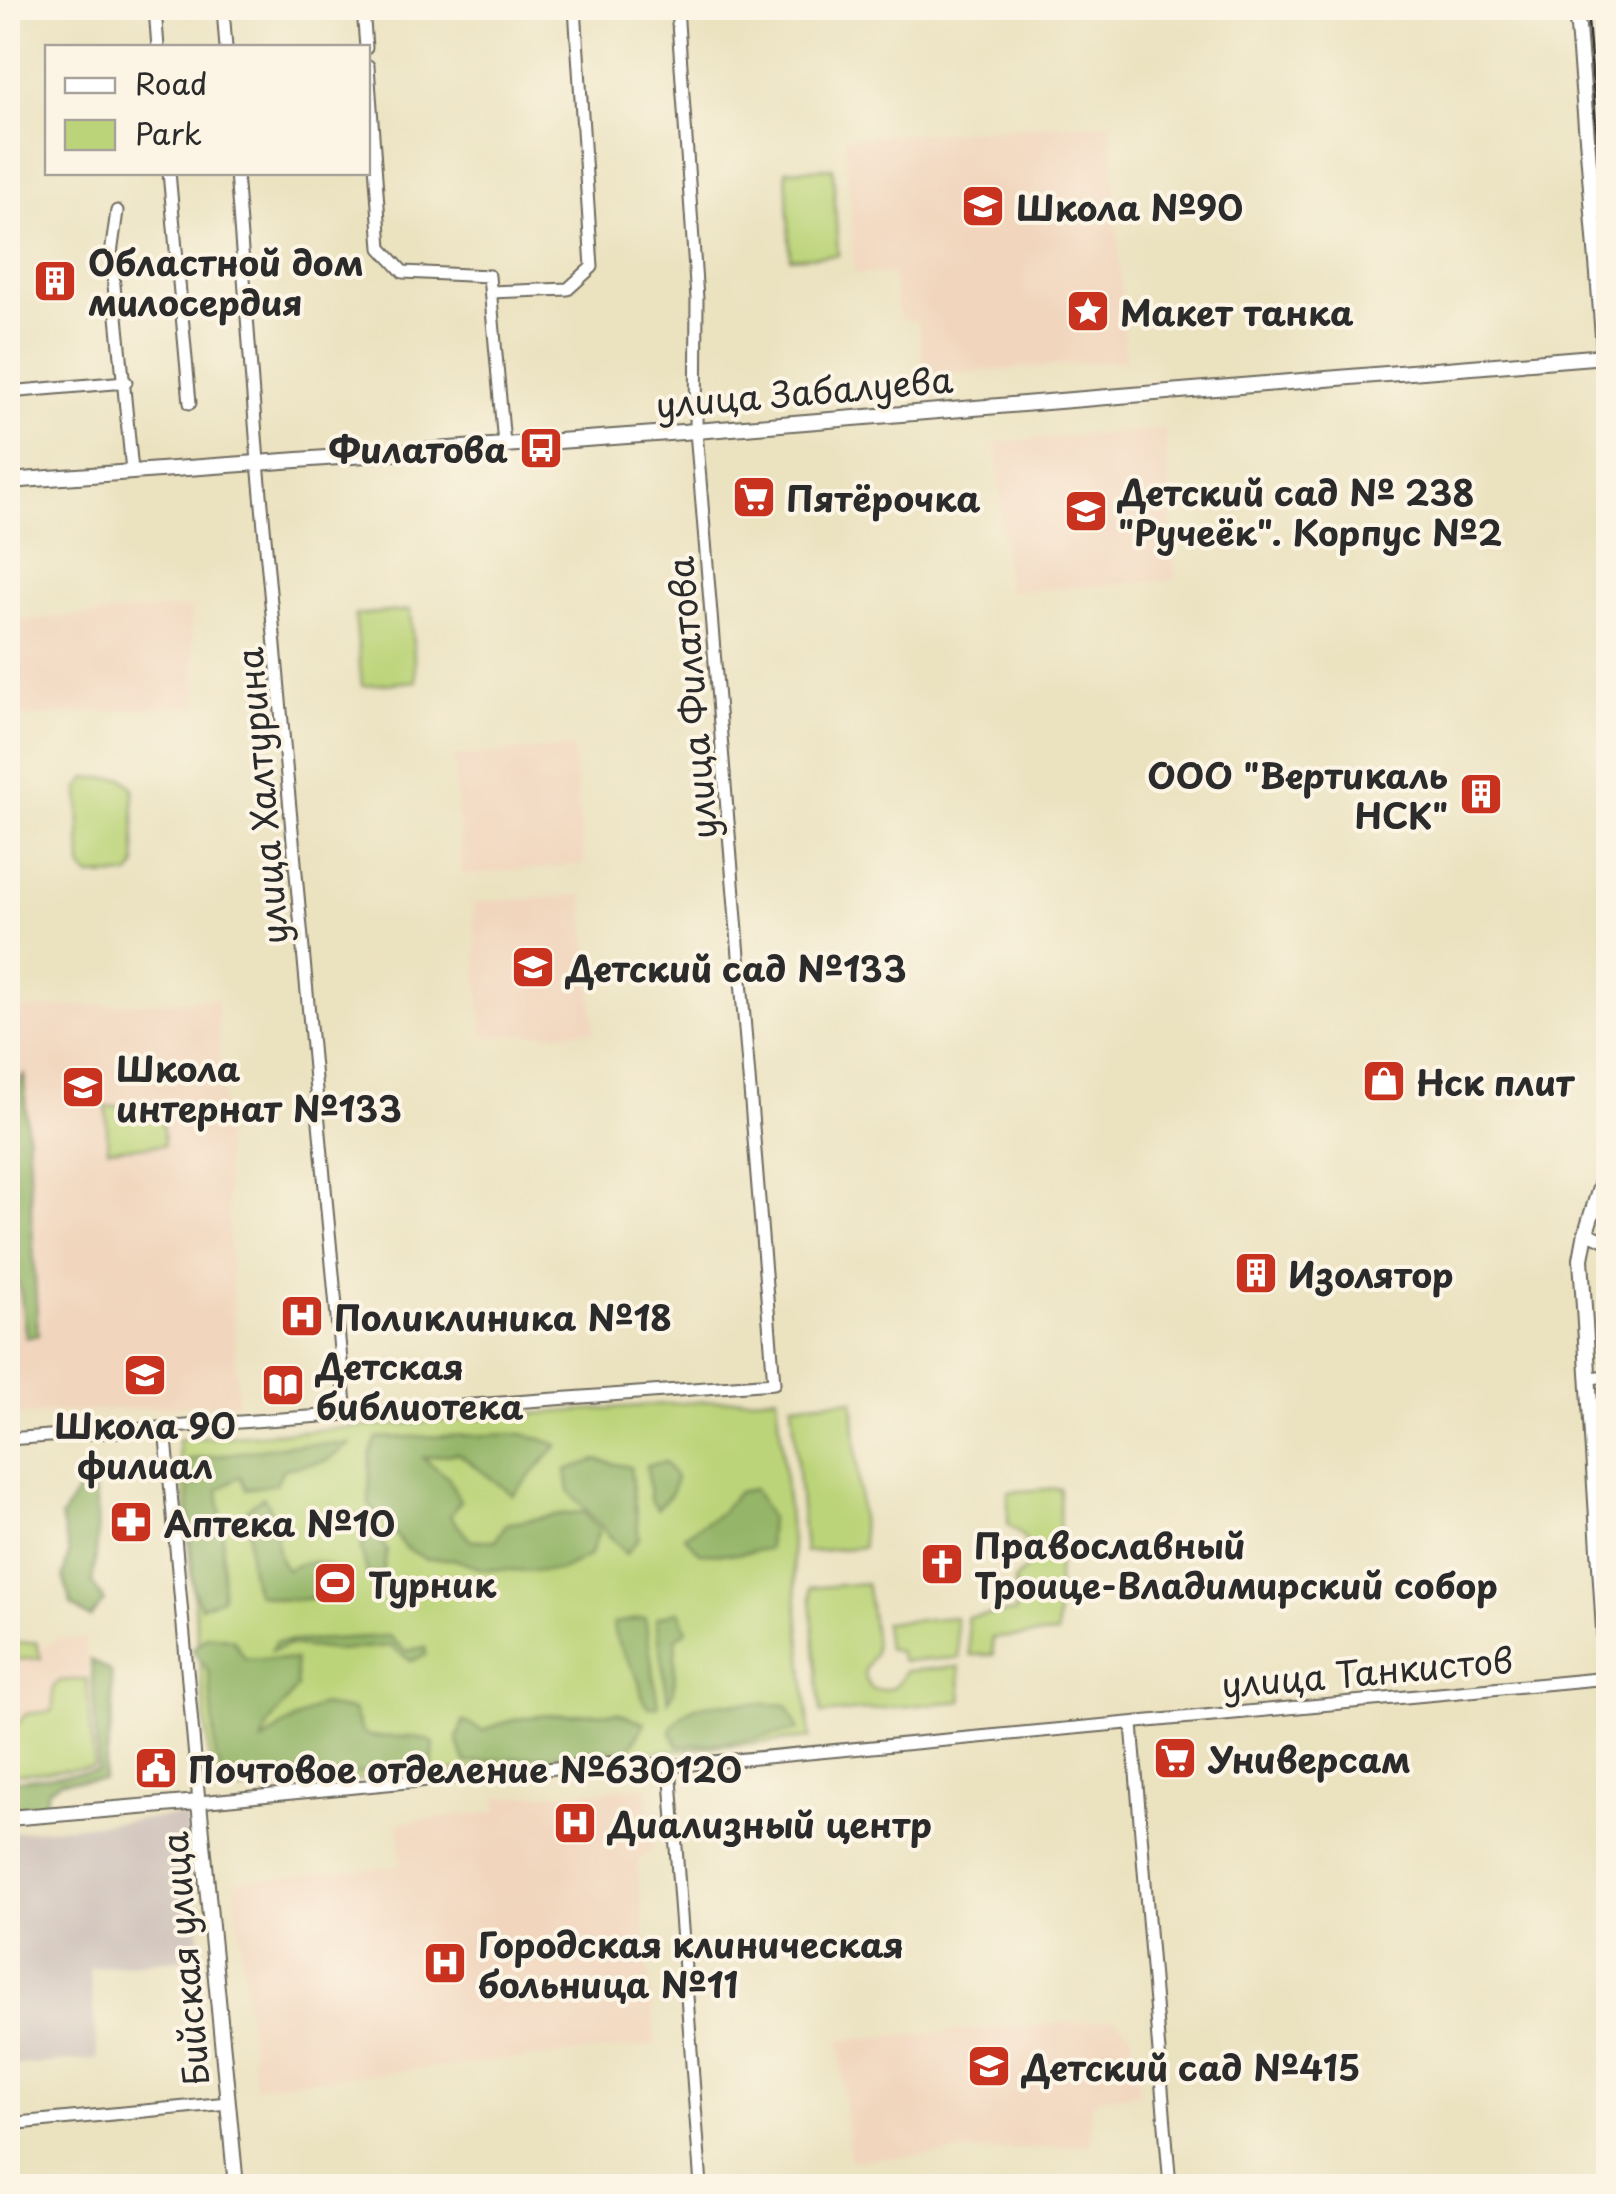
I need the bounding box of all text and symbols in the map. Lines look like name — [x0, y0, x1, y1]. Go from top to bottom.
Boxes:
legend — [45, 45, 370, 175]
text: Road — [135, 60, 208, 105]
text: Park — [135, 110, 202, 155]
place label: Школа №90 — [1016, 180, 1243, 233]
school or university icon: Школа №90 — [960, 183, 1006, 229]
place label: Областной дом милосердия — [88, 235, 364, 328]
building icon: Областной дом милосердия — [32, 258, 78, 304]
place label: Макет танка — [1120, 285, 1354, 338]
place icon: Макет танка — [1065, 288, 1111, 334]
street label: улица Забалуева — [653, 352, 955, 430]
place label: Филатова — [329, 422, 508, 475]
bus stop icon: Филатова — [518, 425, 564, 471]
place label: Детский сад № 238 "Ручеёк". Корпус №2 — [1116, 465, 1502, 558]
place label: Пятёрочка — [786, 471, 981, 524]
supermarket icon: Пятёрочка — [731, 474, 777, 520]
school or university icon: Детский сад № 238 "Ручеёк". Корпус №2 — [1063, 488, 1109, 534]
street label: улица Филатова — [652, 554, 730, 841]
street label: улица Халтурина — [222, 645, 300, 947]
place label: ООО "Вертикаль НСК" — [1147, 748, 1448, 841]
building icon: ООО "Вертикаль НСК" — [1458, 771, 1504, 817]
place label: Детский сад №133 — [564, 941, 907, 994]
school or university icon: Детский сад №133 — [510, 944, 556, 990]
place label: Школа интернат №133 — [116, 1041, 402, 1134]
place label: Нск плит — [1416, 1055, 1575, 1108]
shop icon: Нск плит — [1361, 1058, 1407, 1104]
school or university icon: Школа интернат №133 — [60, 1064, 106, 1110]
place label: Изолятор — [1288, 1247, 1453, 1300]
building icon: Изолятор — [1233, 1250, 1279, 1296]
place label: Поликлиника №18 — [334, 1290, 672, 1343]
hospital icon: Поликлиника №18 — [279, 1293, 325, 1339]
place label: Детская библиотека — [314, 1339, 524, 1432]
school or university icon: Школа 90 филиал — [122, 1352, 168, 1398]
library icon: Детская библиотека — [260, 1362, 306, 1408]
place label: Школа 90 филиал — [54, 1398, 236, 1491]
place label: Аптека №10 — [164, 1496, 395, 1549]
pharmacy icon: Аптека №10 — [108, 1499, 154, 1545]
place label: Православный Троице-Владимирский собор — [974, 1518, 1498, 1611]
church icon: Православный Троице-Владимирский собор — [919, 1541, 965, 1587]
place label: Турник — [368, 1557, 497, 1610]
sports icon: Турник — [312, 1560, 358, 1606]
street label: улица Танкистов — [1219, 1632, 1515, 1710]
place label: Универсам — [1207, 1732, 1411, 1785]
supermarket icon: Универсам — [1152, 1735, 1198, 1781]
place label: Почтовое отделение №630120 — [188, 1742, 742, 1795]
public building icon: Почтовое отделение №630120 — [133, 1745, 179, 1791]
place label: Диализный центр — [606, 1797, 932, 1850]
hospital icon: Диализный центр — [552, 1800, 598, 1846]
street label: Бийская улица — [147, 1830, 221, 2088]
place label: Городская клиническая больница №11 — [478, 1917, 904, 2010]
hospital icon: Городская клиническая больница №11 — [422, 1940, 468, 1986]
place label: Детский сад №415 — [1020, 2040, 1360, 2093]
school or university icon: Детский сад №415 — [966, 2043, 1012, 2089]

